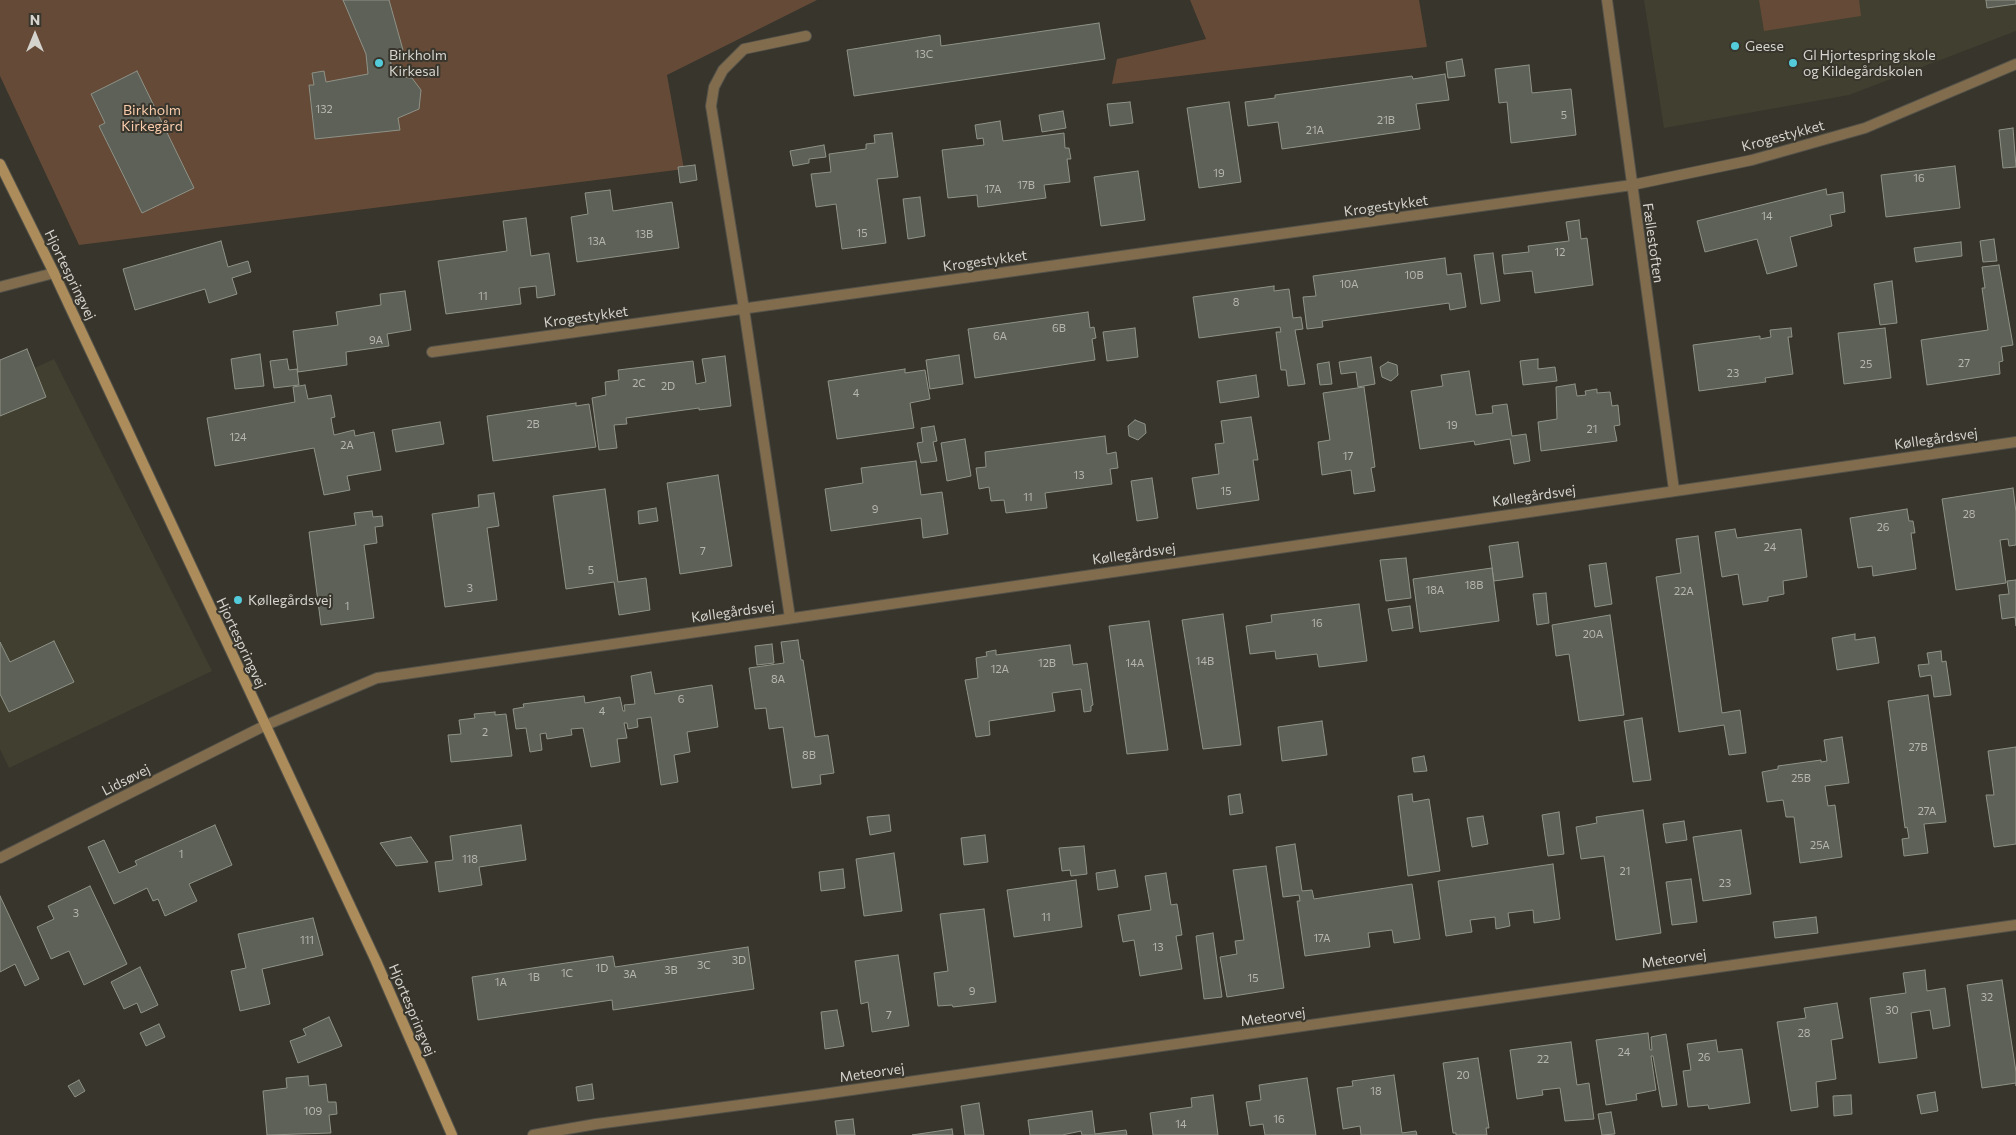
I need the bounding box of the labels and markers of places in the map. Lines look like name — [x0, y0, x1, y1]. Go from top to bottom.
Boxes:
place label: Geese — [1745, 38, 1784, 54]
marker: Geese — [1729, 40, 1741, 52]
place label: Birkholm Kirkesal — [389, 47, 447, 80]
place label: Gl Hjortespring skole og Kildegårdskolen — [1803, 47, 1936, 80]
marker: Birkholm Kirkesal — [373, 57, 385, 69]
marker: Gl Hjortespring skole og Kildegårdskolen — [1787, 57, 1799, 69]
place label: Køllegårdsvej — [248, 592, 332, 608]
marker: Køllegårdsvej — [232, 594, 244, 606]

